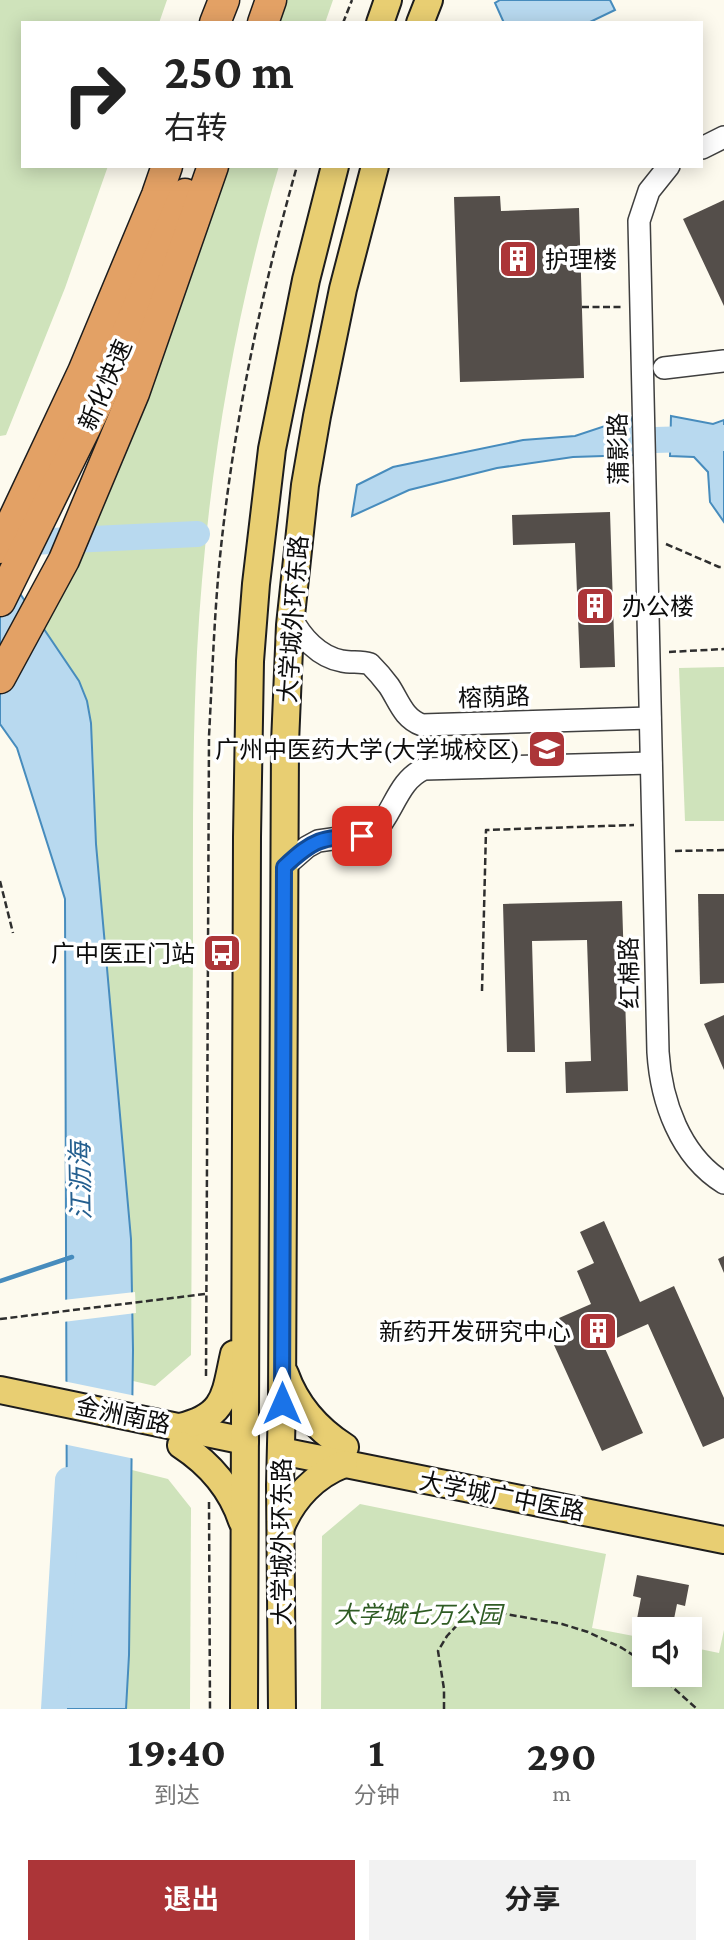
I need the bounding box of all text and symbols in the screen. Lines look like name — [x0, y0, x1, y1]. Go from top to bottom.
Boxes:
text: 250 m — [164, 44, 294, 99]
icon: right — [49, 49, 140, 140]
text: 右转 — [164, 110, 228, 146]
building icon: 护理楼 — [497, 238, 539, 280]
place label: 护理楼 — [545, 246, 617, 273]
street label: 新化快速 — [73, 336, 137, 434]
street label: 蒲影路 — [604, 413, 632, 485]
street label: 大学城外环东路 — [274, 534, 312, 704]
building icon: 办公楼 — [574, 585, 616, 627]
place label: 办公楼 — [622, 593, 694, 620]
street label: 榕荫路 — [458, 682, 530, 712]
school or university icon: 广州中医药大学(大学城校区) — [526, 728, 568, 770]
place label: 广州中医药大学(大学城校区) — [215, 736, 520, 764]
pin — [332, 806, 392, 866]
icon: arrive — [343, 817, 381, 855]
bus stop icon: 广中医正门站 — [201, 932, 243, 974]
street label: 红棉路 — [615, 937, 643, 1009]
place label: 广中医正门站 — [51, 940, 195, 967]
water label: 江沥海 — [66, 1138, 96, 1220]
building icon: 新药开发研究中心 — [577, 1310, 619, 1352]
place label: 新药开发研究中心 — [379, 1318, 571, 1345]
position arrow — [245, 1366, 319, 1440]
street label: 金洲南路 — [73, 1392, 173, 1438]
street label: 大学城外环东路 — [268, 1458, 295, 1626]
street label: 大学城广中医路 — [417, 1467, 587, 1525]
park label: 大学城七万公园 — [334, 1601, 505, 1628]
map controls — [632, 1617, 702, 1687]
button: sound — [632, 1617, 702, 1687]
text: 19:40 — [127, 1728, 226, 1775]
text: 1 — [369, 1728, 384, 1775]
text: 290 — [527, 1732, 597, 1779]
text: m — [552, 1780, 571, 1806]
text: 到达 — [154, 1782, 200, 1808]
text: 分钟 — [353, 1782, 399, 1808]
button: 退出 — [28, 1860, 355, 1940]
button: 分享 — [369, 1860, 696, 1940]

